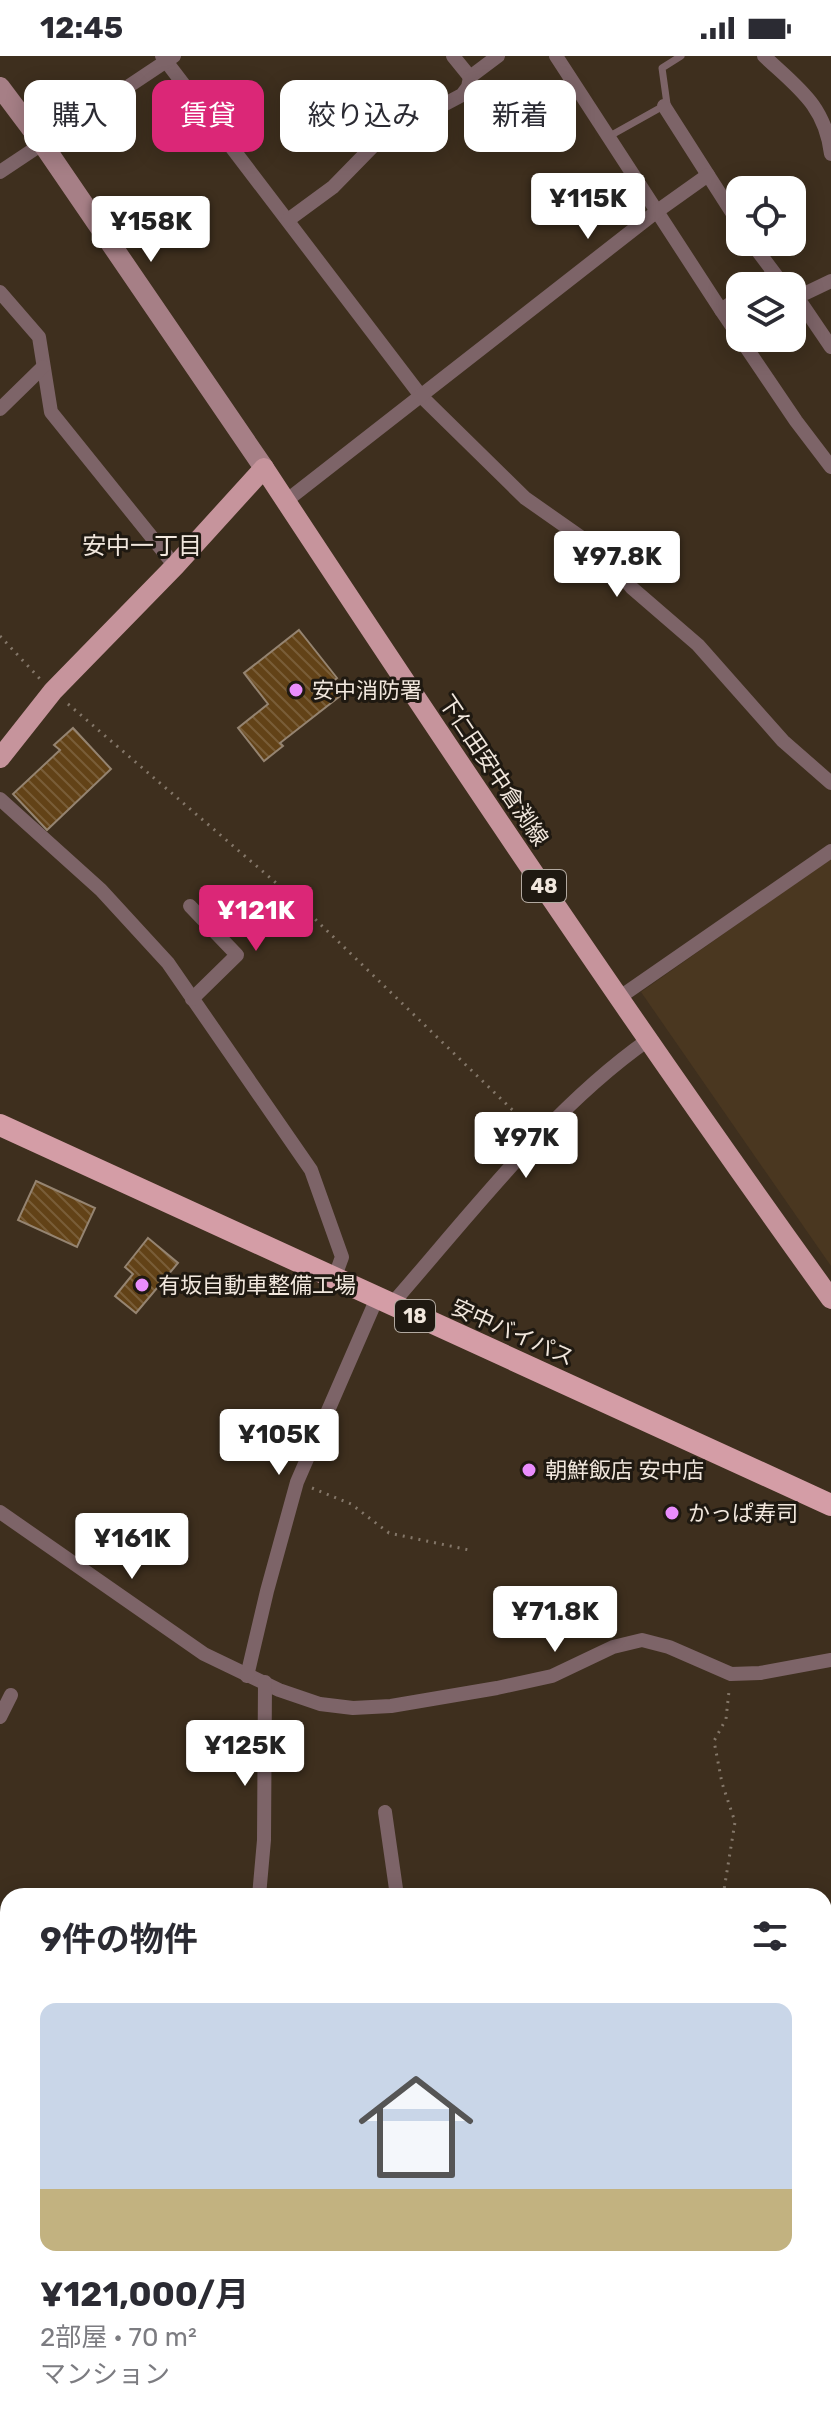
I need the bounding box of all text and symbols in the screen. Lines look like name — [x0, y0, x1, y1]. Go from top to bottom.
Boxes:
text: 12:45 — [40, 10, 123, 46]
chip: 購入 — [24, 80, 136, 152]
chip: 賃貸 — [152, 80, 264, 152]
chip: 絞り込み — [280, 80, 448, 152]
chip: 新着 — [464, 80, 576, 152]
pin: ¥115K — [532, 173, 644, 241]
map controls — [726, 176, 806, 352]
button: locate — [726, 176, 806, 256]
text: ¥115K — [549, 183, 627, 214]
pin: ¥158K — [95, 196, 207, 264]
text: ¥158K — [110, 206, 192, 237]
button: layers — [726, 272, 806, 352]
pin: ¥97.8K — [552, 531, 682, 599]
district label: 安中一丁目 — [82, 532, 202, 560]
text: ¥97.8K — [572, 541, 662, 572]
place label: 安中消防署 — [312, 677, 422, 704]
marker: 安中消防署 — [287, 681, 305, 699]
street label: 下仁田安中倉渕線 — [433, 690, 554, 851]
road number: 48 — [522, 870, 566, 902]
pin: ¥121K — [200, 885, 312, 953]
text: ¥121K — [217, 895, 295, 926]
pin: ¥97K — [479, 1112, 573, 1180]
text: ¥97K — [493, 1122, 559, 1153]
place label: 有坂自動車整備工場 — [158, 1272, 356, 1299]
marker: 有坂自動車整備工場 — [133, 1276, 151, 1294]
street label: 安中バイパス — [447, 1293, 578, 1372]
road number: 18 — [395, 1300, 435, 1332]
pin: ¥105K — [223, 1409, 335, 1477]
text: ¥105K — [238, 1419, 320, 1450]
place label: 朝鮮飯店 安中店 — [545, 1457, 704, 1484]
marker: 朝鮮飯店 安中店 — [520, 1461, 538, 1479]
place label: かっぱ寿司 — [688, 1500, 798, 1527]
marker: かっぱ寿司 — [663, 1504, 681, 1522]
pin: ¥161K — [76, 1513, 188, 1581]
text: ¥161K — [93, 1523, 171, 1554]
pin: ¥71.8K — [490, 1586, 620, 1654]
text: ¥71.8K — [511, 1596, 599, 1627]
pin: ¥125K — [189, 1720, 301, 1788]
text: ¥125K — [204, 1730, 286, 1761]
icon: filters — [748, 1914, 792, 1958]
text: 9件の物件 — [40, 1919, 198, 1960]
icon: home — [344, 2055, 488, 2199]
text: ¥121,000/月 — [40, 2274, 249, 2315]
text: 2部屋 · 70 m² — [40, 2322, 197, 2353]
text: マンション — [40, 2359, 170, 2390]

